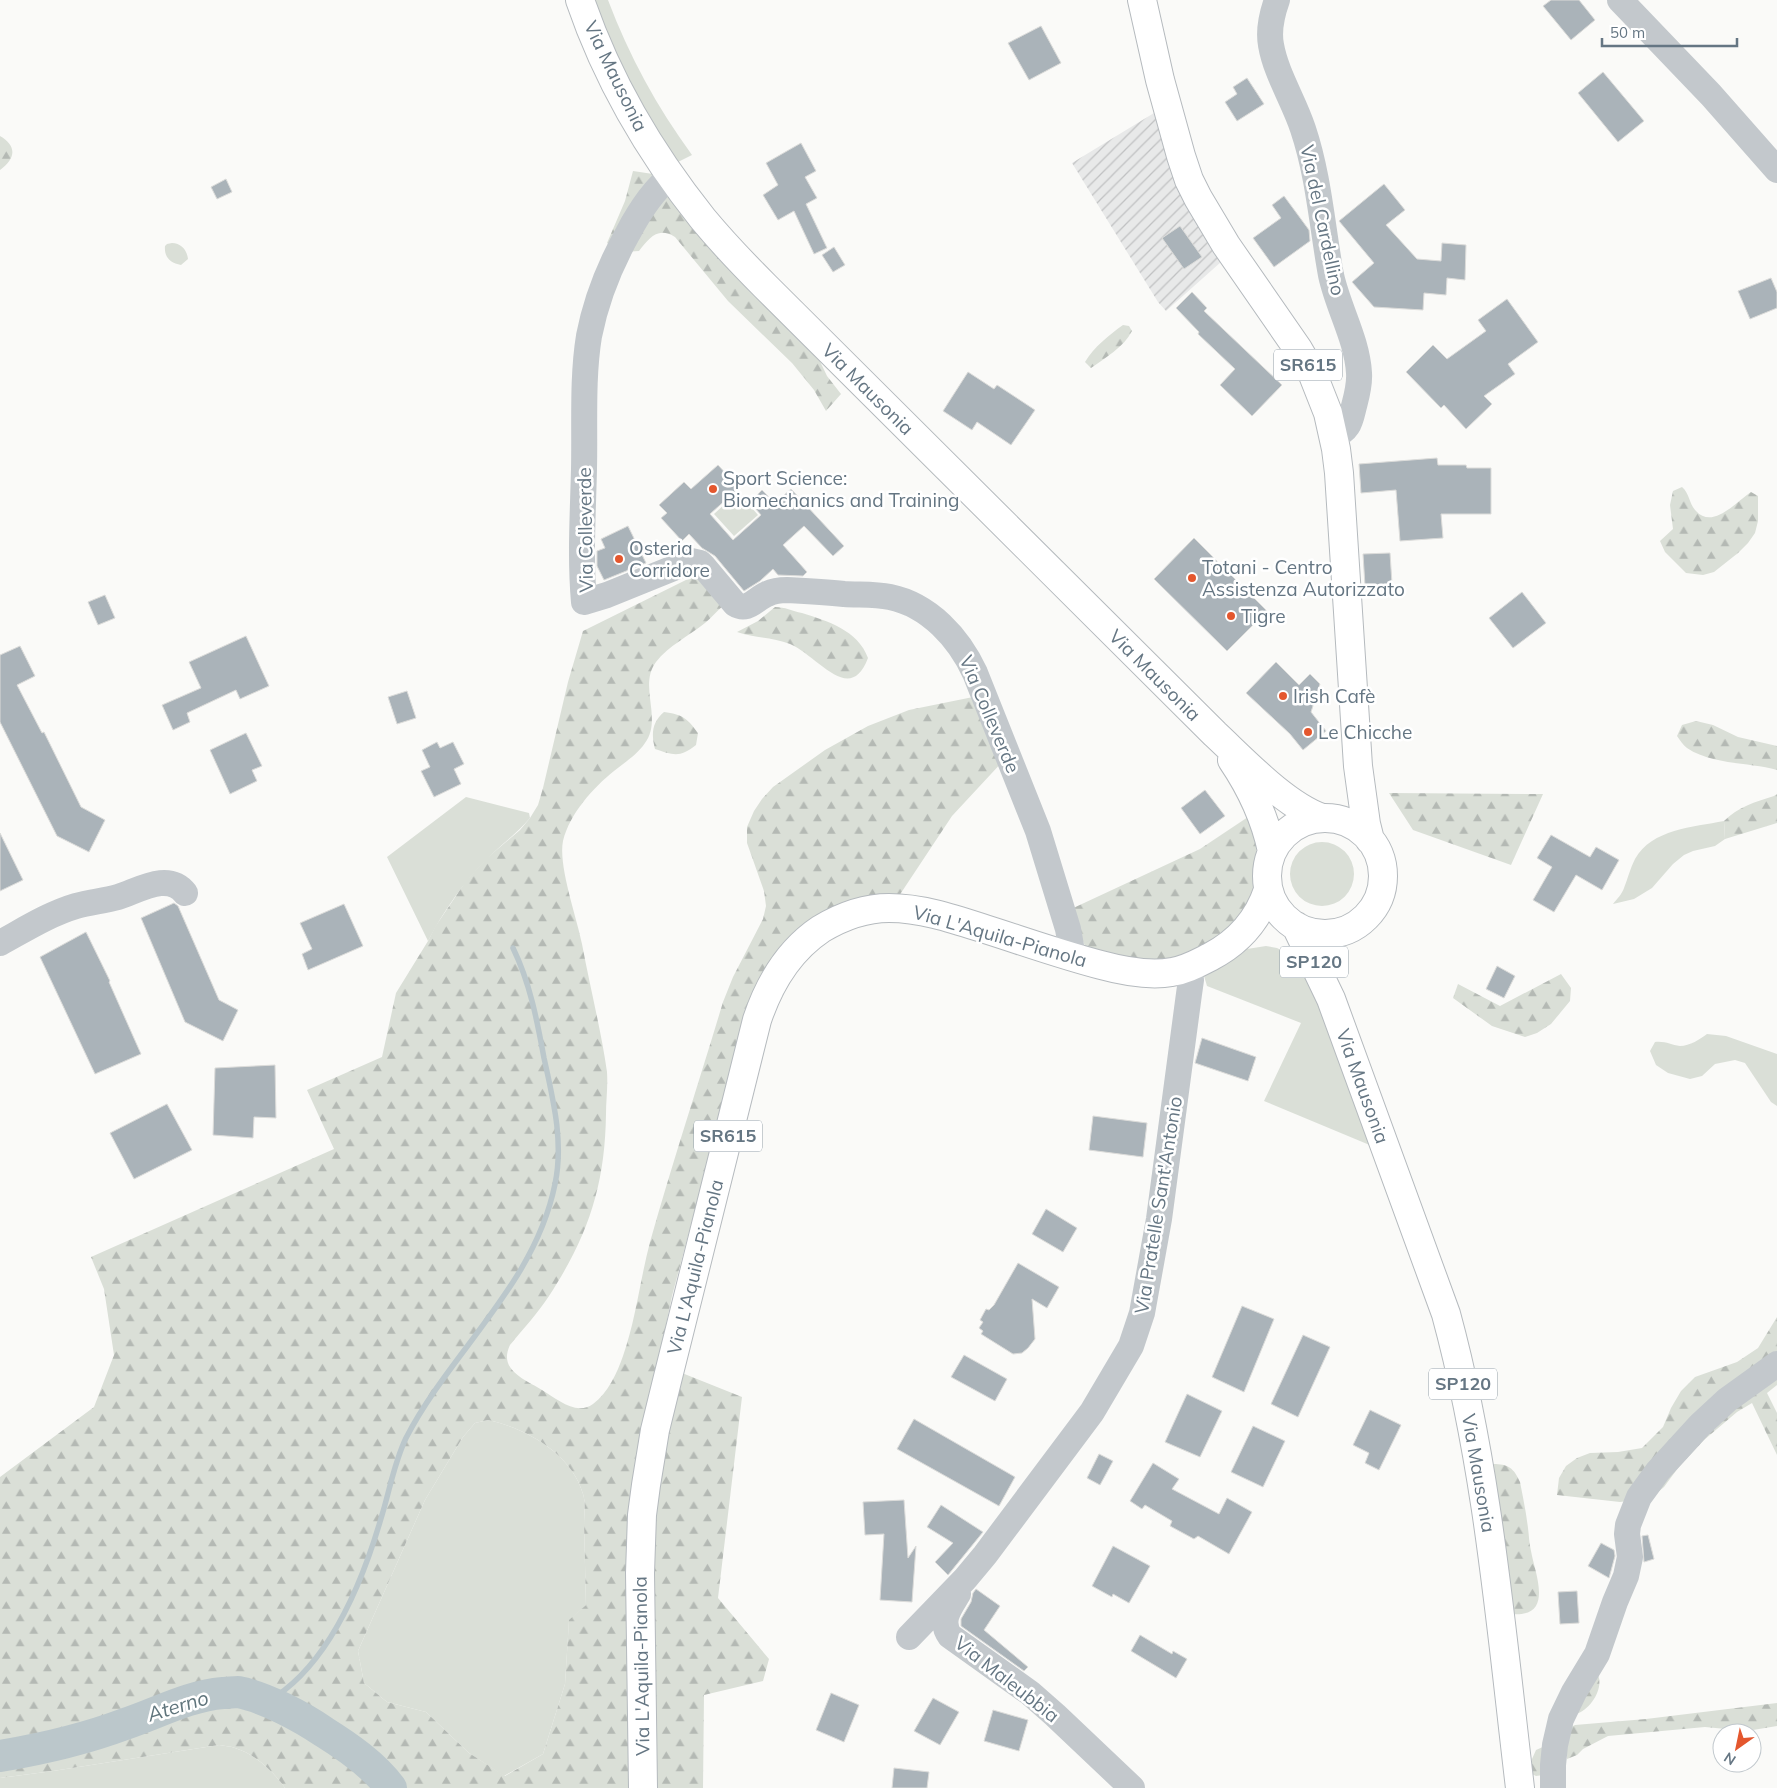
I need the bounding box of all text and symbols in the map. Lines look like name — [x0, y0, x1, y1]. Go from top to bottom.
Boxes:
scale bar — [1602, 15, 1737, 47]
street label: Via Mausonia — [579, 17, 653, 135]
text: 50 m — [1610, 23, 1645, 42]
street label: Via del Cardellino — [1295, 142, 1351, 298]
street label: Via Mausonia — [817, 338, 919, 440]
road number: SR615 — [1274, 350, 1342, 380]
place label: Sport Science: Biomechanics and Training — [723, 466, 960, 512]
street label: Via Colleverde — [572, 467, 598, 593]
marker: Sport Science: Biomechanics and Training — [707, 483, 719, 495]
place label: Osteria Corridore — [629, 536, 710, 582]
marker: Osteria Corridore — [613, 553, 625, 565]
place label: Totani - Centro Assistenza Autorizzato — [1202, 555, 1405, 601]
marker: Totani - Centro Assistenza Autorizzato — [1186, 572, 1198, 584]
place label: Tigre — [1241, 604, 1286, 628]
marker: Tigre — [1225, 610, 1237, 622]
street label: Via Mausonia — [1104, 624, 1206, 726]
street label: Via Colleverde — [954, 652, 1026, 776]
place label: Irish Cafè — [1293, 684, 1375, 708]
marker: Irish Cafè — [1277, 690, 1289, 702]
place label: Le Chicche — [1318, 720, 1412, 744]
marker: Le Chicche — [1302, 726, 1314, 738]
street label: Via L'Aquila-Pianola — [910, 900, 1090, 972]
road number: SP120 — [1280, 946, 1348, 978]
street label: Via Mausonia — [1331, 1025, 1395, 1147]
street label: Via Pratelle Sant'Antonio — [1129, 1094, 1187, 1316]
road number: SR615 — [694, 1120, 762, 1152]
street label: Via L'Aquila-Pianola — [662, 1177, 728, 1357]
road number: SP120 — [1429, 1368, 1497, 1400]
street label: Via Mausonia — [1457, 1412, 1501, 1534]
street label: Via L'Aquila-Pianola — [627, 1576, 655, 1756]
street label: Via Maleubbia — [950, 1631, 1064, 1727]
water label: Aterno — [143, 1684, 211, 1727]
north arrow — [1712, 1723, 1762, 1773]
text: N — [1721, 1748, 1739, 1769]

